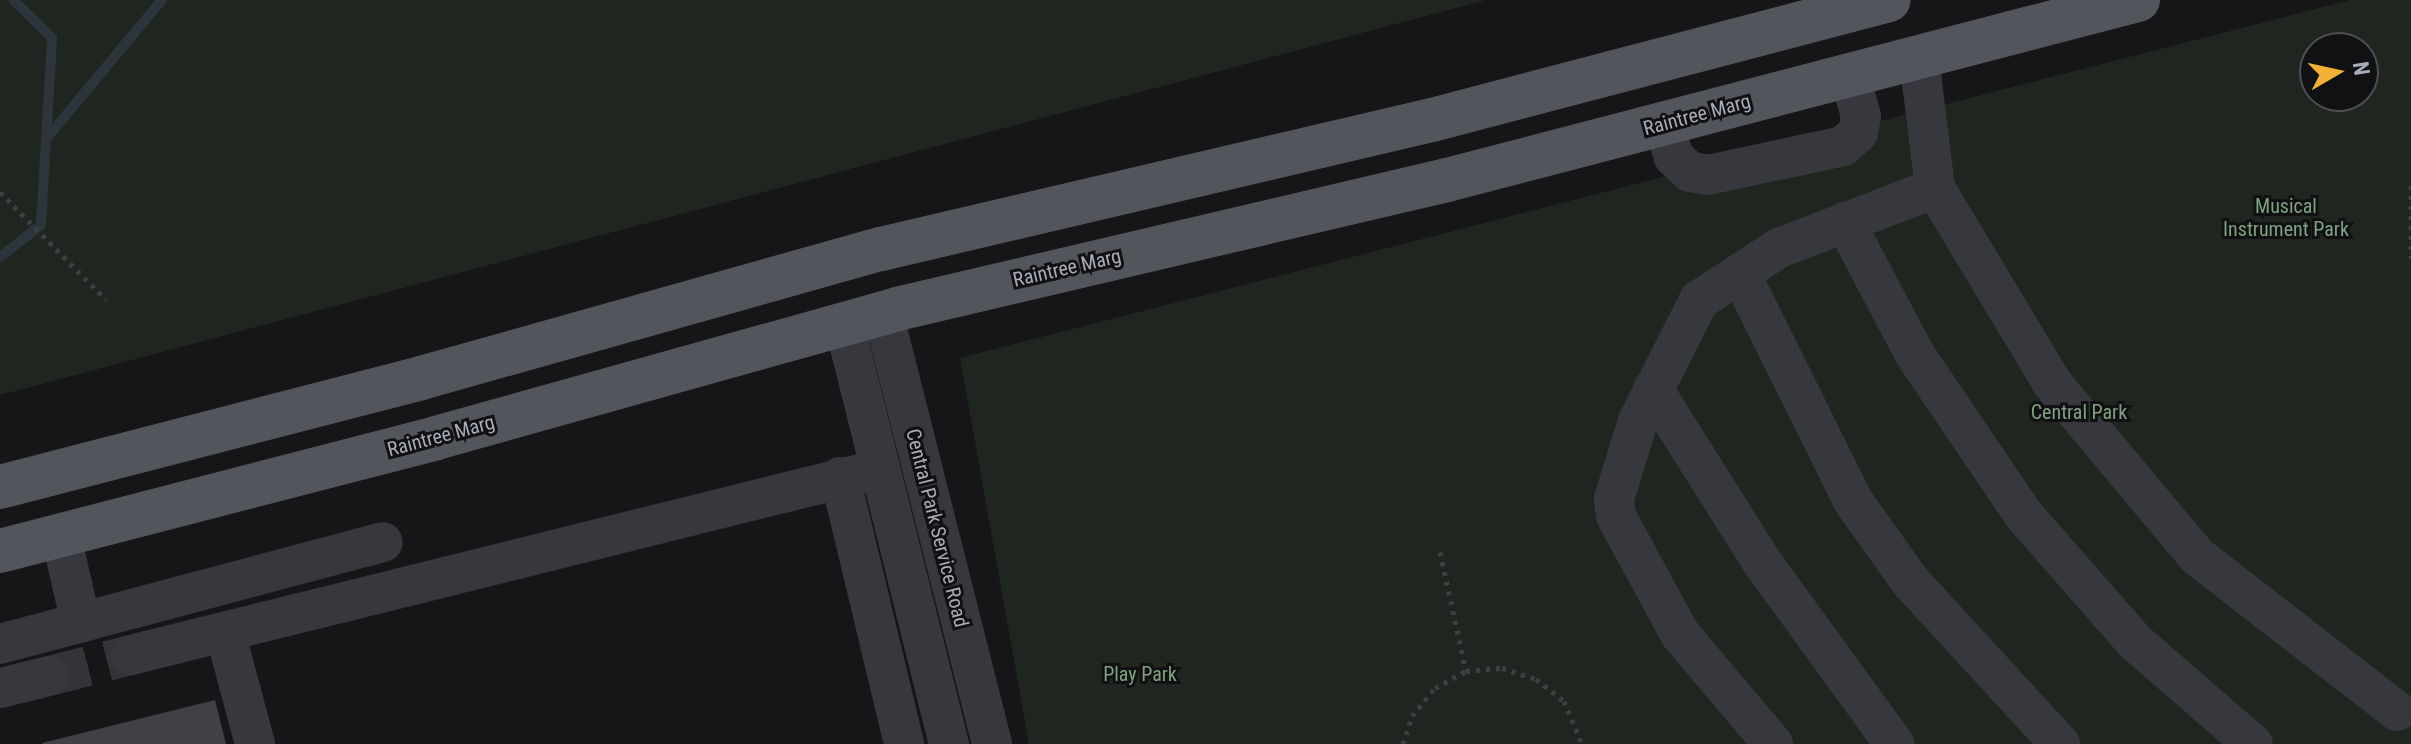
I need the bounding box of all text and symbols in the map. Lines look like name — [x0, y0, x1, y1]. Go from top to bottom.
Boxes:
north arrow — [2299, 32, 2379, 112]
text: N — [2348, 60, 2375, 77]
street label: Raintree Marg — [1641, 89, 1753, 141]
park label: Musical Instrument Park — [2223, 194, 2349, 241]
street label: Raintree Marg — [1011, 244, 1123, 292]
park label: Central Park — [2031, 400, 2127, 424]
street label: Raintree Marg — [385, 410, 497, 462]
street label: Central Park Service Road — [901, 426, 973, 630]
park label: Play Park — [1103, 662, 1177, 686]

